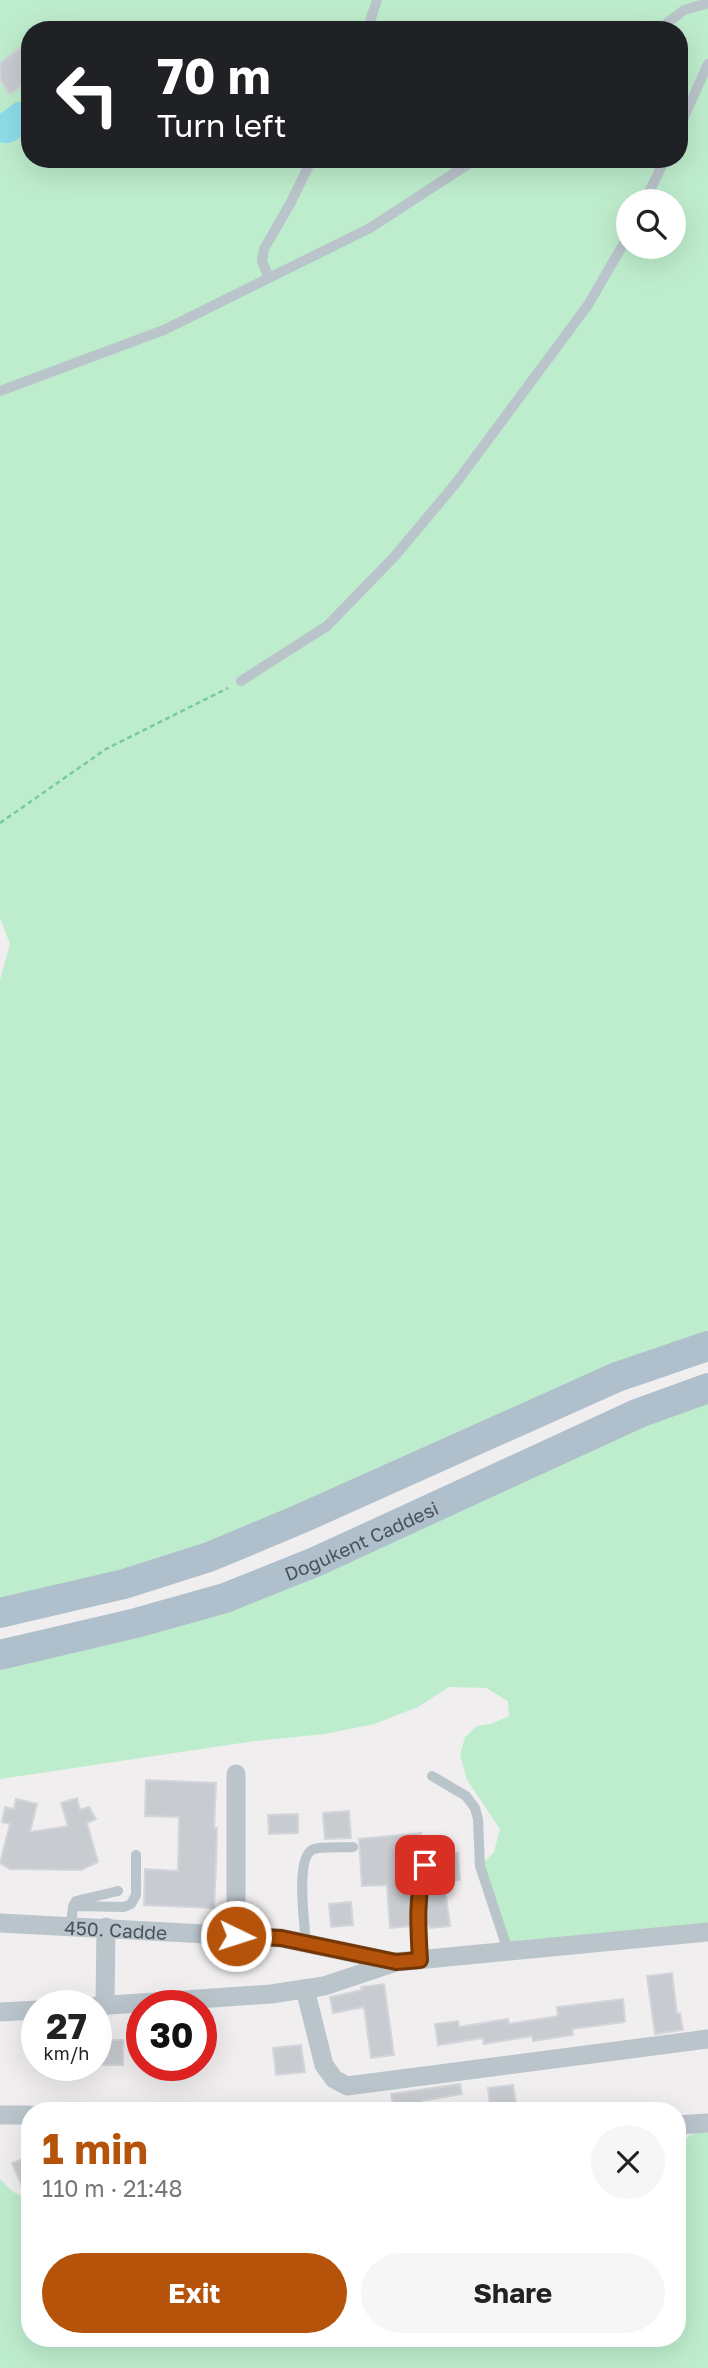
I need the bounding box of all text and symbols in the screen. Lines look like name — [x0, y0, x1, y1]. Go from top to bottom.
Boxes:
text: 70 m — [157, 46, 271, 105]
icon: left — [42, 49, 133, 140]
text: Turn left — [157, 106, 286, 144]
map controls — [616, 189, 686, 259]
button: search — [616, 189, 686, 259]
street label: Doğukent Caddesi — [281, 1496, 442, 1585]
pin — [395, 1835, 455, 1895]
icon: arrive — [406, 1846, 444, 1884]
position arrow — [199, 1899, 273, 1973]
street label: 450. Cadde — [64, 1915, 168, 1943]
speed limit sign: 30 — [126, 1990, 217, 2081]
text: 27 — [46, 2005, 87, 2047]
text: km/h — [44, 2042, 89, 2064]
text: 1 min — [42, 2123, 148, 2173]
button: close — [591, 2125, 665, 2199]
text: 110 m · 21:48 — [42, 2174, 183, 2202]
button: Exit — [42, 2253, 347, 2333]
button: Share — [361, 2253, 665, 2333]

